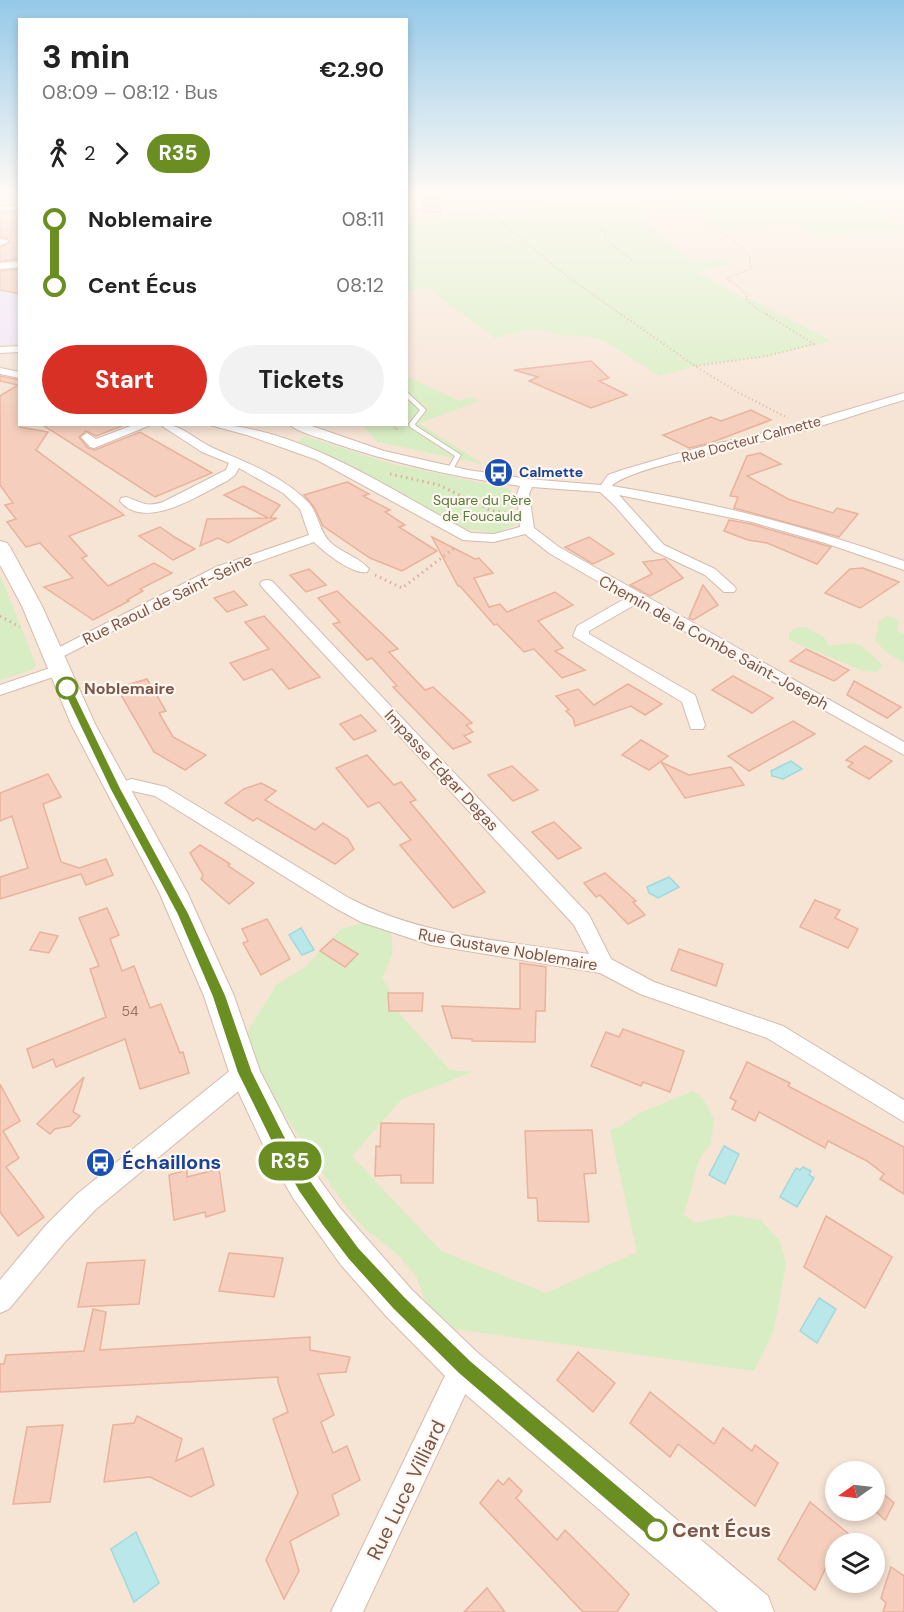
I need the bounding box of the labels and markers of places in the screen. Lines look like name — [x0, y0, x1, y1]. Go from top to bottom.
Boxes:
bus stop icon: Calmette — [482, 456, 514, 488]
place label: Calmette — [519, 463, 583, 481]
marker: Noblemaire — [56, 677, 78, 699]
place label: Noblemaire — [84, 678, 175, 699]
bus stop icon: Échaillons — [85, 1146, 117, 1178]
place label: Échaillons — [122, 1149, 221, 1175]
place label: Cent Écus — [672, 1517, 771, 1543]
marker: Cent Écus — [645, 1519, 667, 1541]

